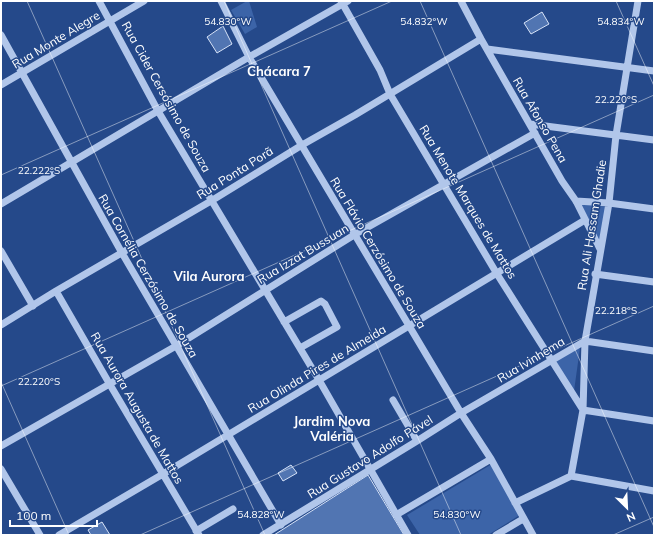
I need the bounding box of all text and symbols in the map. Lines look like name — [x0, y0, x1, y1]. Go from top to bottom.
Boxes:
street label: Rua Monte Alegre — [9, 7, 102, 72]
text: 54.830°W — [204, 15, 252, 28]
text: 54.832°W — [400, 15, 448, 28]
text: 54.834°W — [597, 15, 645, 28]
street label: Rua Cider Cersósimo de Souza — [119, 19, 214, 175]
district label: Chácara 7 — [247, 63, 311, 79]
street label: Rua Afonso Pena — [510, 74, 571, 165]
text: 22.220°S — [595, 93, 637, 106]
street label: Rua Menote Marques de Mattos — [416, 122, 520, 281]
street label: Rua Ponta Porã — [194, 143, 276, 202]
street label: Rua Ali Hassam Ghadie — [574, 159, 609, 291]
text: 22.222°S — [18, 164, 60, 177]
street label: Rua Flávio Cerzósimo de Souza — [327, 174, 430, 331]
street label: Rua Cornélia Cerzósimo de Souza — [95, 191, 202, 360]
street label: Rua Izzat Bussuan — [254, 220, 351, 287]
district label: Vila Aurora — [172, 268, 245, 284]
text: 22.218°S — [595, 304, 637, 317]
street label: Rua Olinda Pires de Almeida — [245, 321, 389, 416]
street label: Rua Aurora Augusta de Mattos — [88, 329, 187, 486]
street label: Rua Ivinhema — [494, 334, 567, 386]
text: 22.220°S — [18, 375, 60, 388]
street label: Rua Gustavo Adolfo Pável — [304, 412, 435, 501]
district label: Jardim Nova Valéria — [294, 413, 370, 444]
north arrow — [607, 488, 647, 528]
scale bar — [10, 502, 97, 528]
text: 100 m — [16, 508, 51, 523]
text: 54.828°W — [237, 508, 285, 521]
text: 54.830°W — [433, 508, 481, 521]
text: N — [624, 509, 638, 525]

